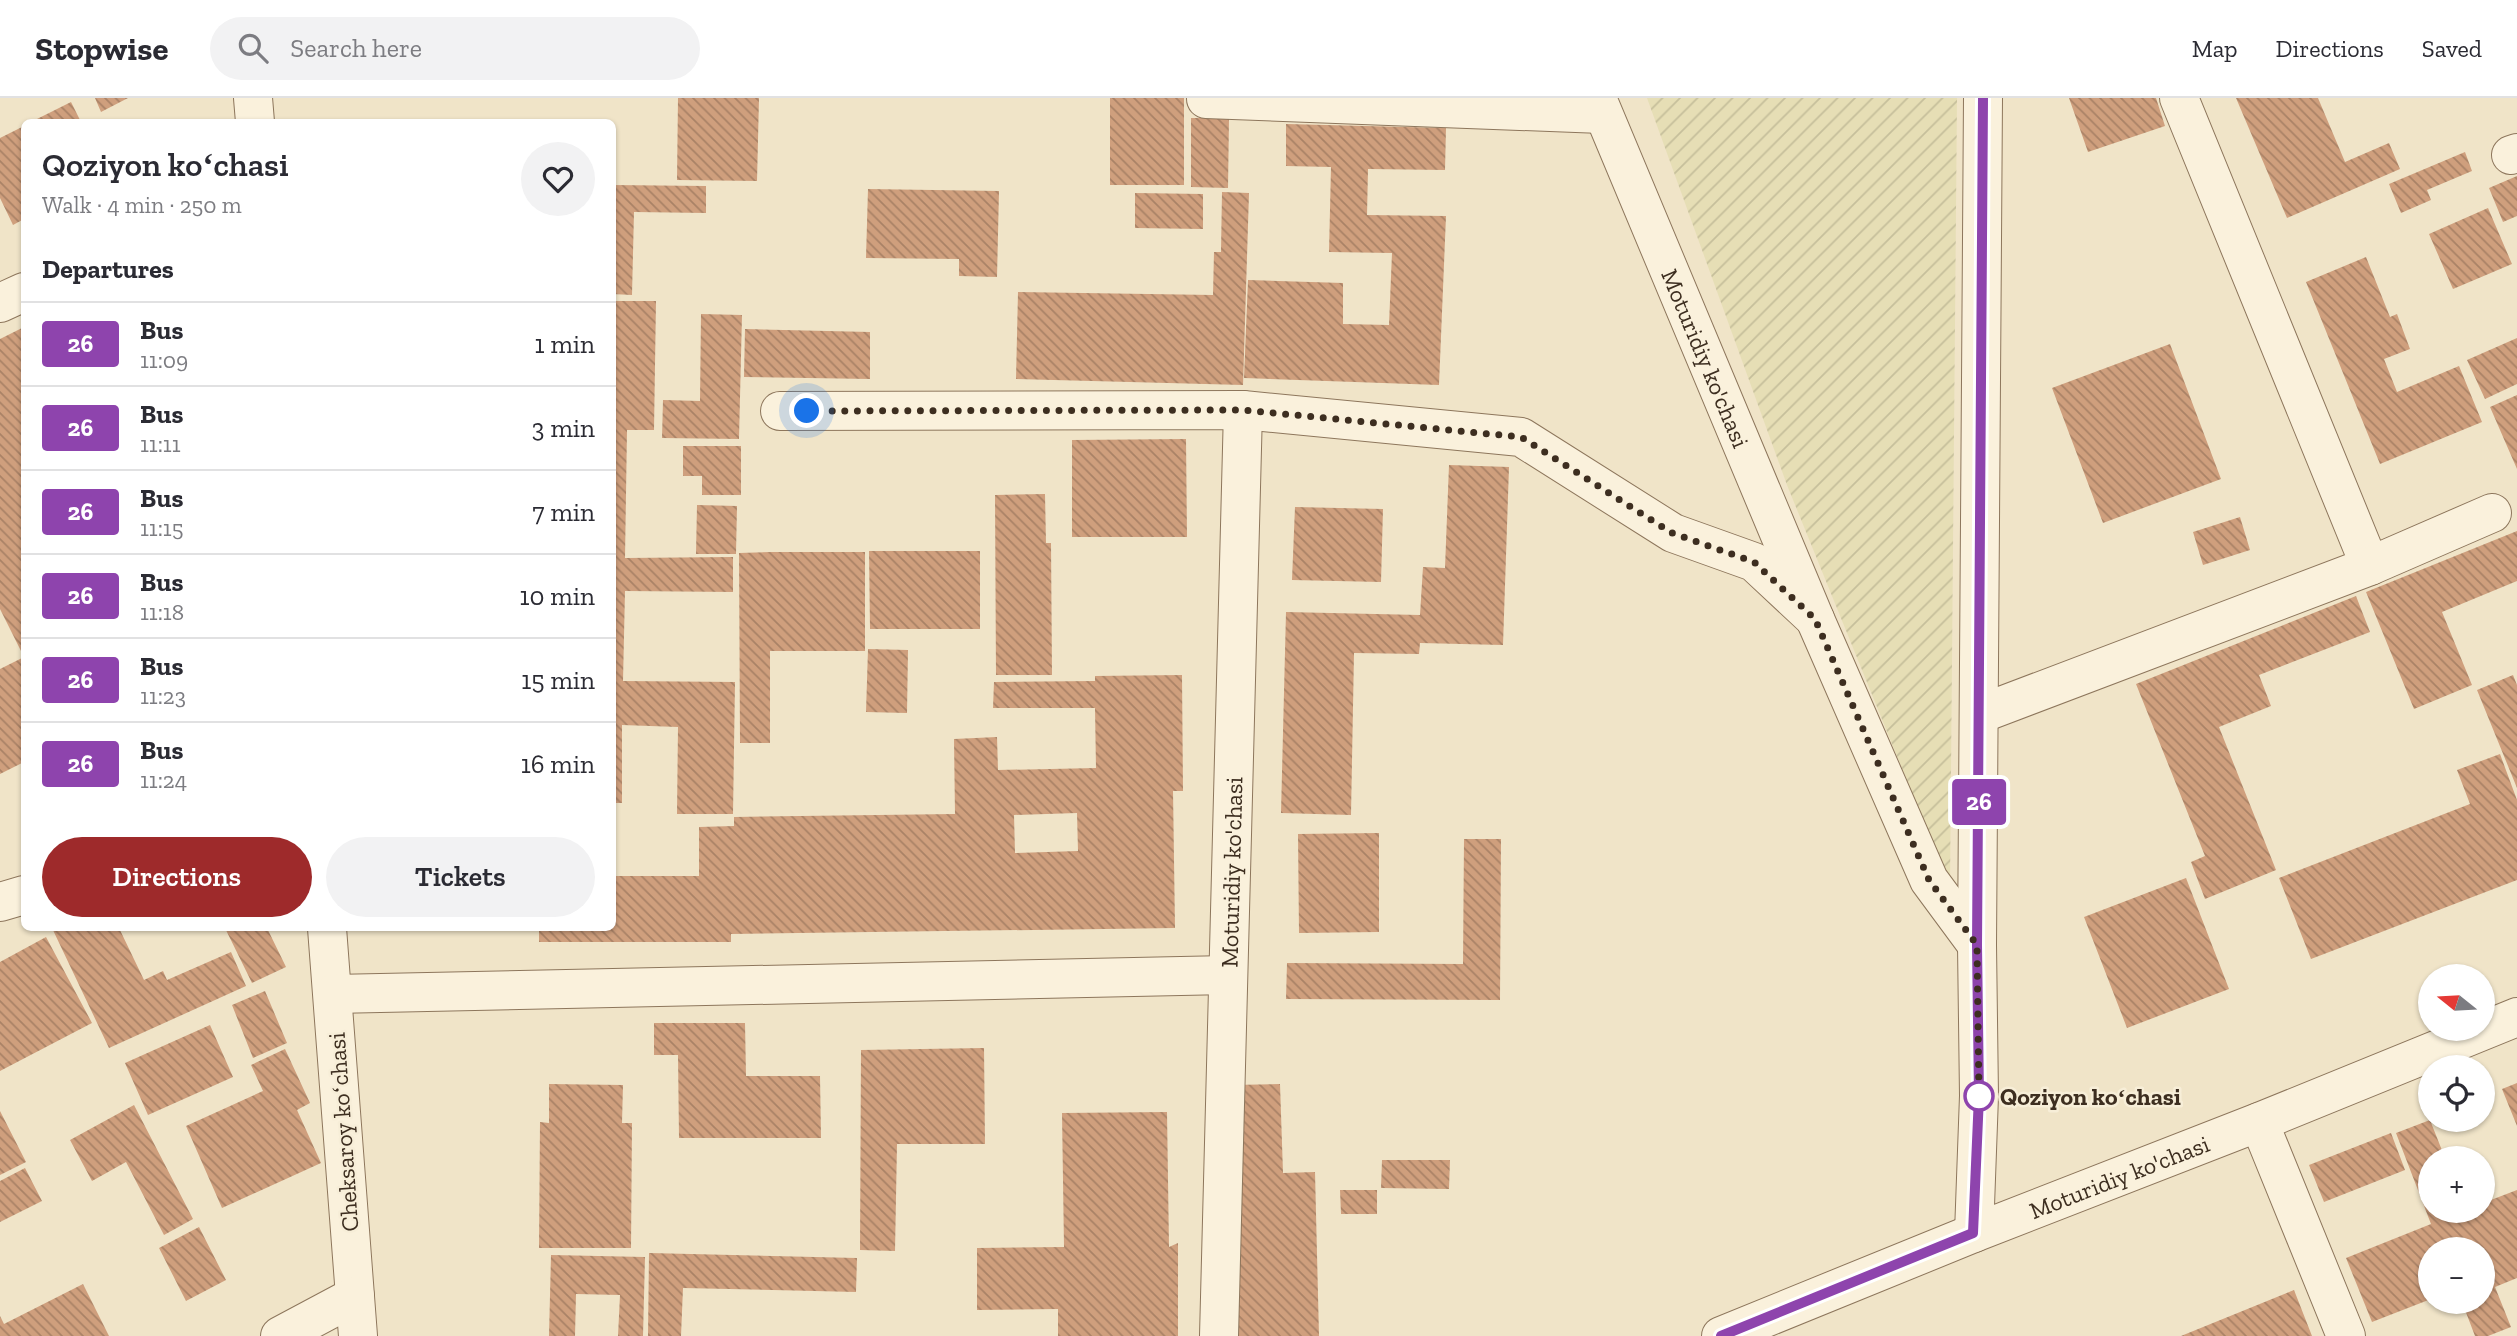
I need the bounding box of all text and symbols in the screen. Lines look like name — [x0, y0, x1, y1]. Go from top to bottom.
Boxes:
search box — [210, 17, 700, 80]
text: Stopwise — [35, 29, 168, 68]
icon: search — [234, 29, 272, 67]
text: Search here — [290, 32, 422, 64]
text: Map — [2192, 34, 2238, 63]
text: Directions — [2276, 34, 2384, 63]
text: Saved — [2422, 34, 2482, 63]
button: heart — [521, 142, 595, 216]
text: Qoziyon koʻchasi — [42, 145, 289, 184]
text: Walk · 4 min · 250 m — [42, 191, 242, 219]
text: Departures — [42, 253, 174, 285]
street label: Moturidiy ko'chasi — [1656, 265, 1756, 452]
text: Bus — [140, 314, 183, 346]
text: 1 min — [534, 328, 595, 360]
text: 26 — [68, 329, 93, 358]
text: 11:09 — [140, 346, 188, 374]
your location — [789, 393, 824, 428]
text: Bus — [140, 398, 183, 430]
text: 3 min — [532, 412, 595, 444]
text: 26 — [68, 413, 93, 442]
text: 11:11 — [140, 430, 181, 458]
text: Bus — [140, 482, 183, 514]
text: 7 min — [532, 496, 595, 528]
text: 26 — [68, 497, 93, 526]
text: 11:15 — [140, 514, 184, 542]
text: Bus — [140, 566, 183, 598]
text: 10 min — [519, 580, 595, 612]
text: 26 — [68, 581, 93, 610]
text: 11:18 — [140, 598, 184, 626]
text: Bus — [140, 650, 183, 682]
text: 15 min — [521, 664, 595, 696]
text: 26 — [68, 665, 93, 694]
text: 11:23 — [140, 682, 186, 710]
text: Bus — [140, 734, 183, 766]
text: 16 min — [521, 748, 595, 780]
text: 26 — [68, 749, 93, 778]
text: 11:24 — [140, 766, 187, 794]
street label: Moturidiy ko'chasi — [1214, 776, 1248, 968]
line badge: 26 — [1948, 779, 2010, 825]
text: 26 — [1966, 787, 1992, 816]
button: Directions — [42, 837, 312, 917]
button: Tickets — [326, 837, 595, 917]
north arrow — [2418, 964, 2496, 1041]
map controls — [2418, 964, 2495, 1314]
street label: Cheksaroy koʻchasi — [322, 1031, 364, 1233]
button: locate — [2418, 1055, 2495, 1132]
marker: Qoziyon koʻchasi — [1964, 1081, 1994, 1111]
place label: Qoziyon koʻchasi — [2000, 1082, 2181, 1111]
street label: Moturidiy ko'chasi — [2025, 1128, 2214, 1225]
button: + — [2418, 1146, 2495, 1223]
button: − — [2418, 1237, 2495, 1314]

